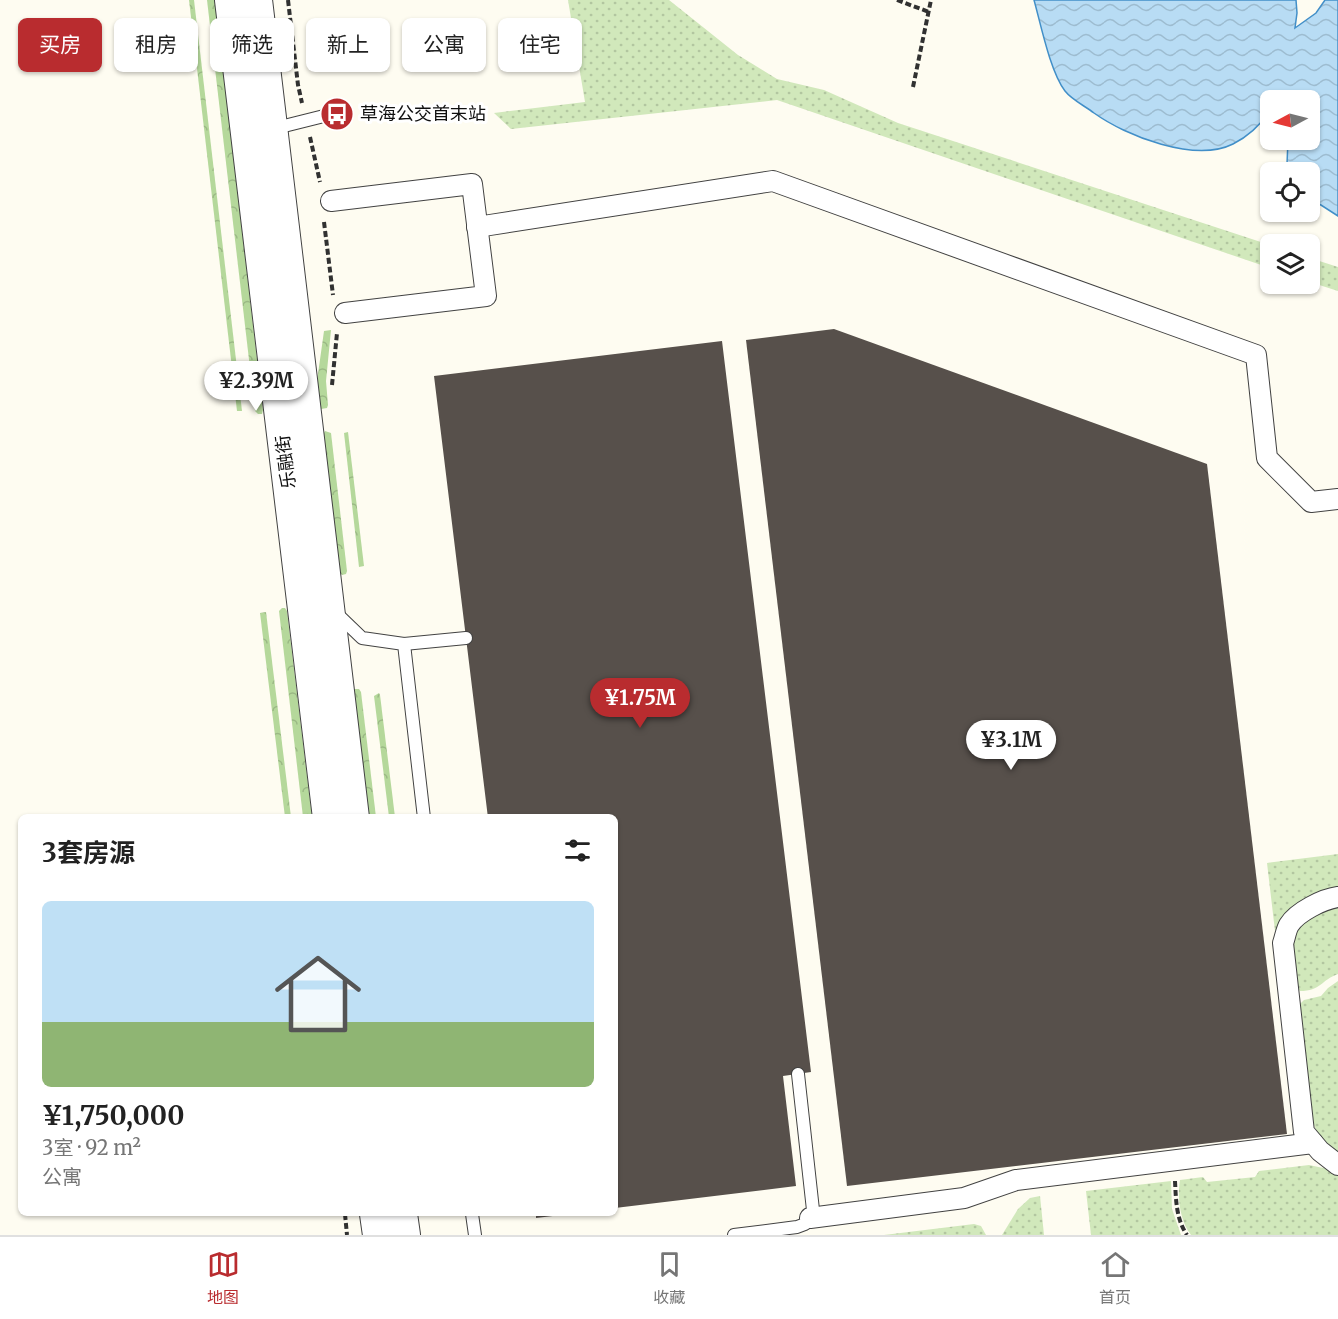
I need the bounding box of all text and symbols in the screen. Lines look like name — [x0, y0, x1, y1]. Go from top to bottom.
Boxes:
chip: 买房 — [18, 18, 102, 72]
chip: 租房 — [114, 18, 198, 72]
chip: 筛选 — [210, 18, 294, 72]
chip: 新上 — [306, 18, 390, 72]
chip: 公寓 — [402, 18, 486, 72]
chip: 住宅 — [498, 18, 582, 72]
north arrow — [1260, 90, 1320, 150]
map controls — [1260, 90, 1320, 294]
bus stop icon: 草海公交首末站 — [319, 96, 355, 132]
place label: 草海公交首末站 — [360, 102, 486, 125]
button: locate — [1260, 162, 1320, 222]
button: layers — [1260, 234, 1320, 294]
pin: ¥2.39M — [207, 361, 305, 412]
text: ¥2.39M — [218, 368, 294, 393]
street label: 乐融街 — [271, 434, 300, 490]
pin: ¥1.75M — [591, 678, 689, 729]
text: ¥1.75M — [604, 685, 676, 710]
pin: ¥3.1M — [969, 720, 1053, 771]
text: ¥3.1M — [980, 727, 1042, 752]
icon: filters — [561, 834, 594, 867]
text: 3套房源 — [42, 836, 135, 869]
icon: home — [264, 940, 372, 1048]
text: ¥1,750,000 — [42, 1099, 184, 1132]
text: 3室 · 92 m² — [42, 1135, 141, 1160]
text: 公寓 — [42, 1164, 82, 1189]
tab: 地图 — [207, 1248, 240, 1308]
tab: 收藏 — [653, 1248, 686, 1308]
tab: 首页 — [1099, 1248, 1132, 1308]

